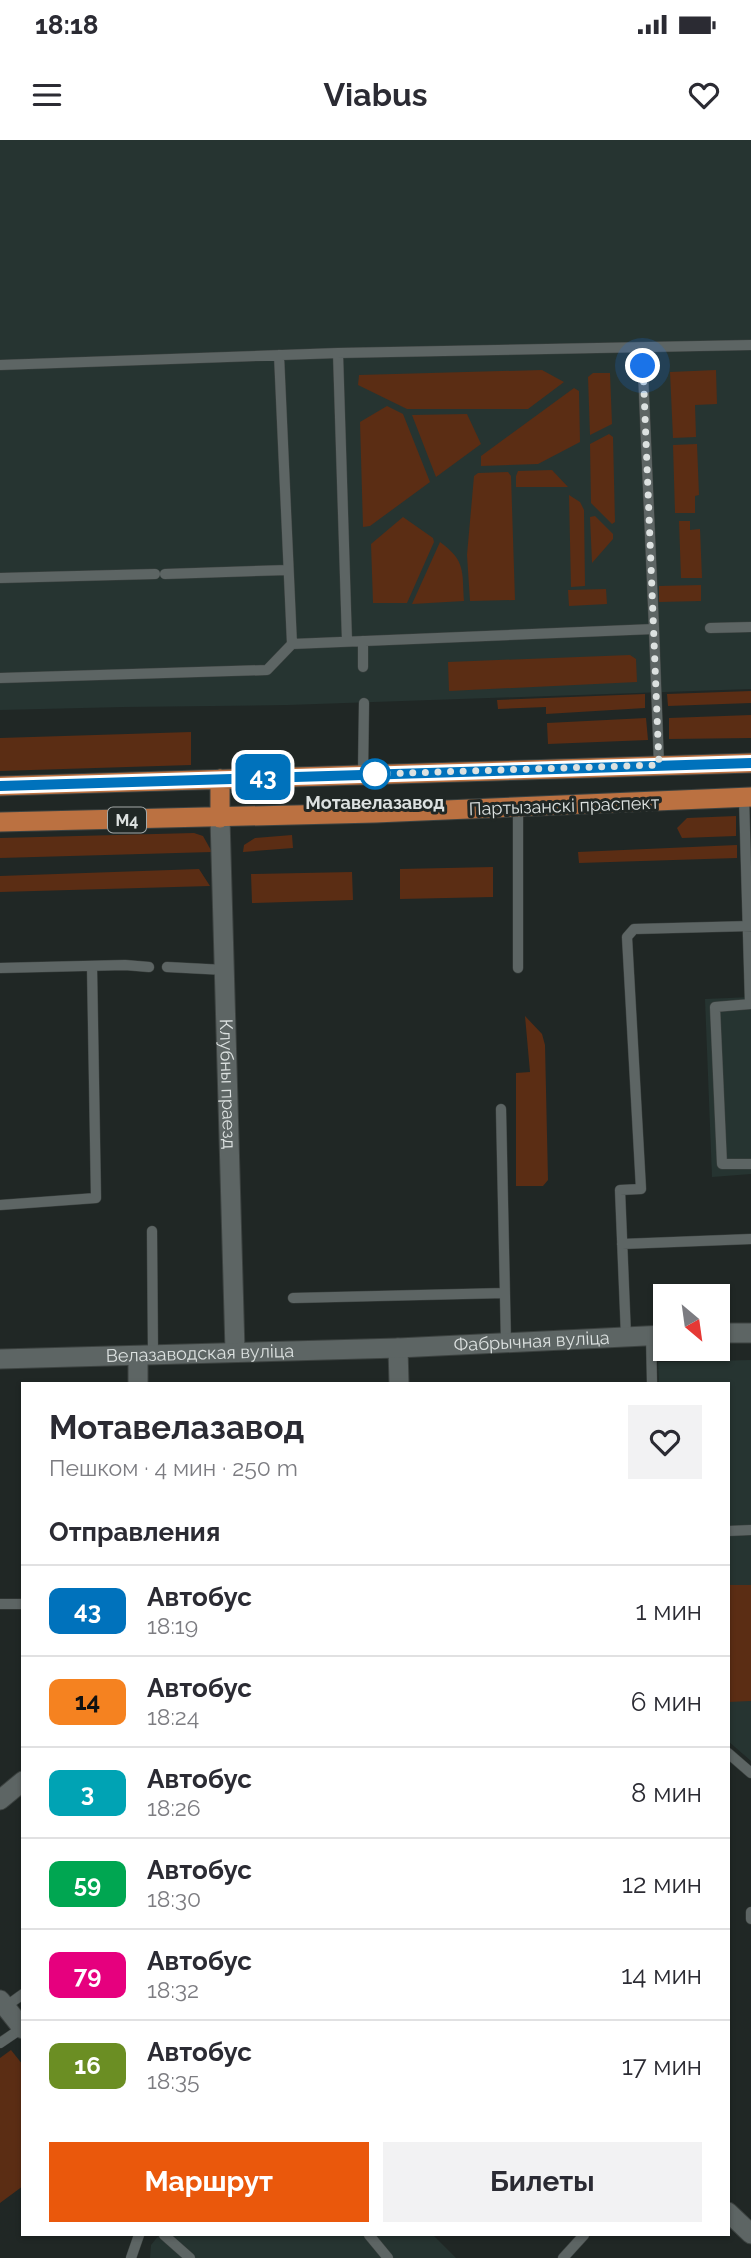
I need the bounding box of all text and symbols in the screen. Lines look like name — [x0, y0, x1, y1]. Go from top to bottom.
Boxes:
text: 18:18 — [35, 10, 99, 40]
icon: menu — [28, 76, 66, 114]
text: Viabus — [323, 76, 428, 113]
icon: heart — [685, 76, 723, 114]
your location — [625, 348, 660, 383]
line badge: 43 — [232, 754, 294, 800]
marker: Мотавелазавод — [360, 759, 390, 789]
text: 43 — [249, 762, 277, 791]
place label: Мотавелазавод — [305, 792, 445, 813]
street label: Партызанскі праспект — [468, 792, 660, 819]
road number: М4 — [108, 807, 146, 832]
street label: Клубны праезд — [216, 1019, 240, 1149]
north arrow — [653, 1284, 730, 1362]
map controls — [653, 1284, 730, 1361]
street label: Фабрычная вуліца — [453, 1327, 610, 1355]
street label: Велазаводская вуліца — [105, 1340, 294, 1366]
button: heart — [628, 1405, 702, 1479]
text: Мотавелазавод — [49, 1408, 304, 1447]
text: Пешком · 4 мин · 250 m — [49, 1454, 298, 1481]
text: Отправления — [49, 1517, 220, 1547]
text: Автобус — [147, 1582, 252, 1612]
text: 43 — [74, 1596, 101, 1625]
text: 1 мин — [635, 1596, 702, 1626]
text: 18:19 — [147, 1612, 198, 1639]
text: Автобус — [147, 1673, 252, 1703]
text: 14 — [75, 1687, 100, 1716]
text: 6 мин — [631, 1687, 702, 1717]
text: 18:24 — [147, 1703, 199, 1730]
text: Автобус — [147, 1764, 252, 1794]
text: 3 — [81, 1778, 94, 1807]
text: 8 мин — [631, 1778, 702, 1808]
text: 18:26 — [147, 1794, 201, 1821]
text: Автобус — [147, 1855, 252, 1885]
text: 59 — [74, 1869, 101, 1898]
text: 12 мин — [622, 1869, 702, 1899]
text: 18:30 — [147, 1885, 201, 1912]
text: Автобус — [147, 1946, 252, 1976]
text: 79 — [74, 1960, 101, 1989]
text: 14 мин — [621, 1960, 702, 1990]
text: 18:32 — [147, 1976, 199, 2003]
text: Автобус — [147, 2037, 252, 2067]
text: 16 — [74, 2051, 101, 2080]
text: 17 мин — [622, 2051, 702, 2081]
text: 18:35 — [147, 2067, 200, 2094]
button: Маршрут — [49, 2142, 369, 2222]
button: Билеты — [383, 2142, 702, 2222]

